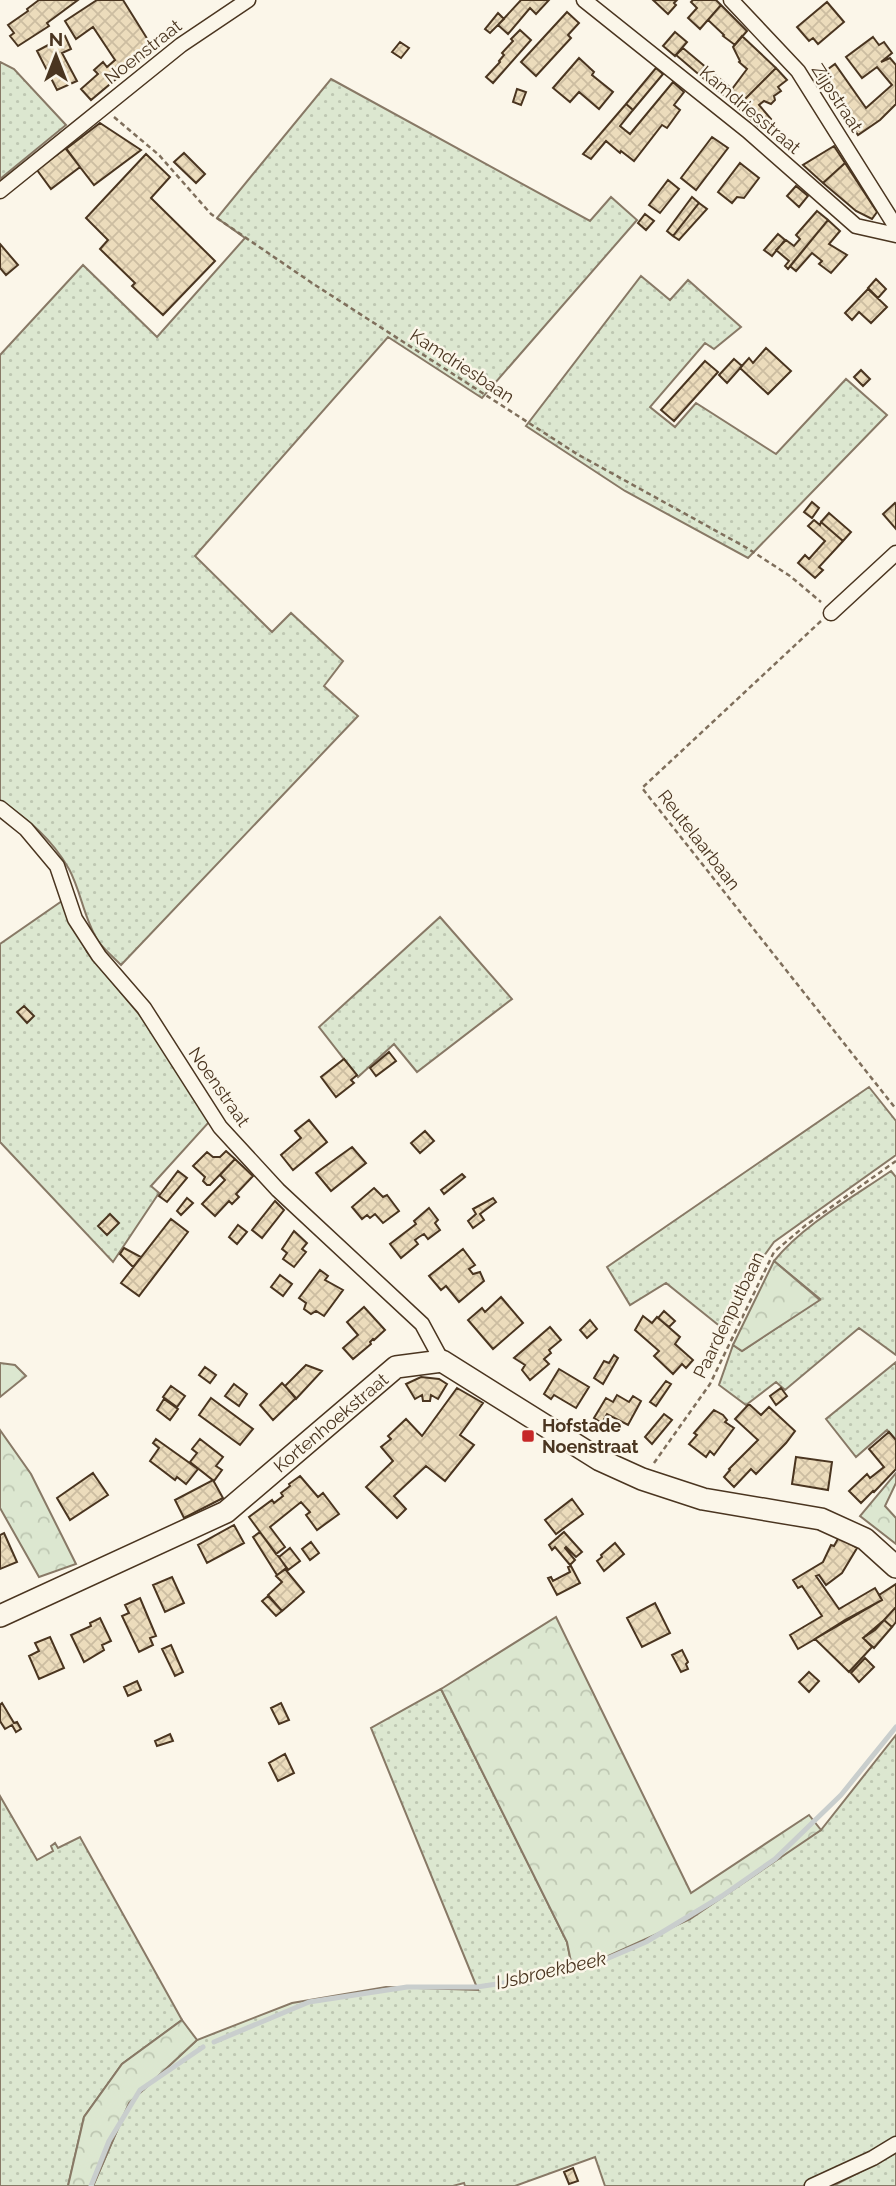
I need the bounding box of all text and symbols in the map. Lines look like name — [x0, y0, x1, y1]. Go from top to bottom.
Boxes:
street label: Noenstraat — [100, 15, 185, 88]
north arrow — [21, 21, 91, 91]
text: N — [49, 28, 63, 50]
street label: Zijpstraat — [808, 60, 867, 136]
street label: Kamdriesstraat — [696, 61, 805, 158]
street label: Kamdriesbaan — [406, 324, 518, 407]
street label: Reutelaarbaan — [654, 785, 745, 894]
street label: Noenstraat — [184, 1043, 254, 1130]
street label: Paardenputbaan — [689, 1248, 768, 1381]
street label: Kortenhoekstraat — [269, 1369, 392, 1477]
place label: Hofstade Noenstraat — [542, 1415, 638, 1457]
marker: Hofstade Noenstraat — [520, 1428, 536, 1444]
water label: IJsbroekbeek — [494, 1947, 608, 1993]

